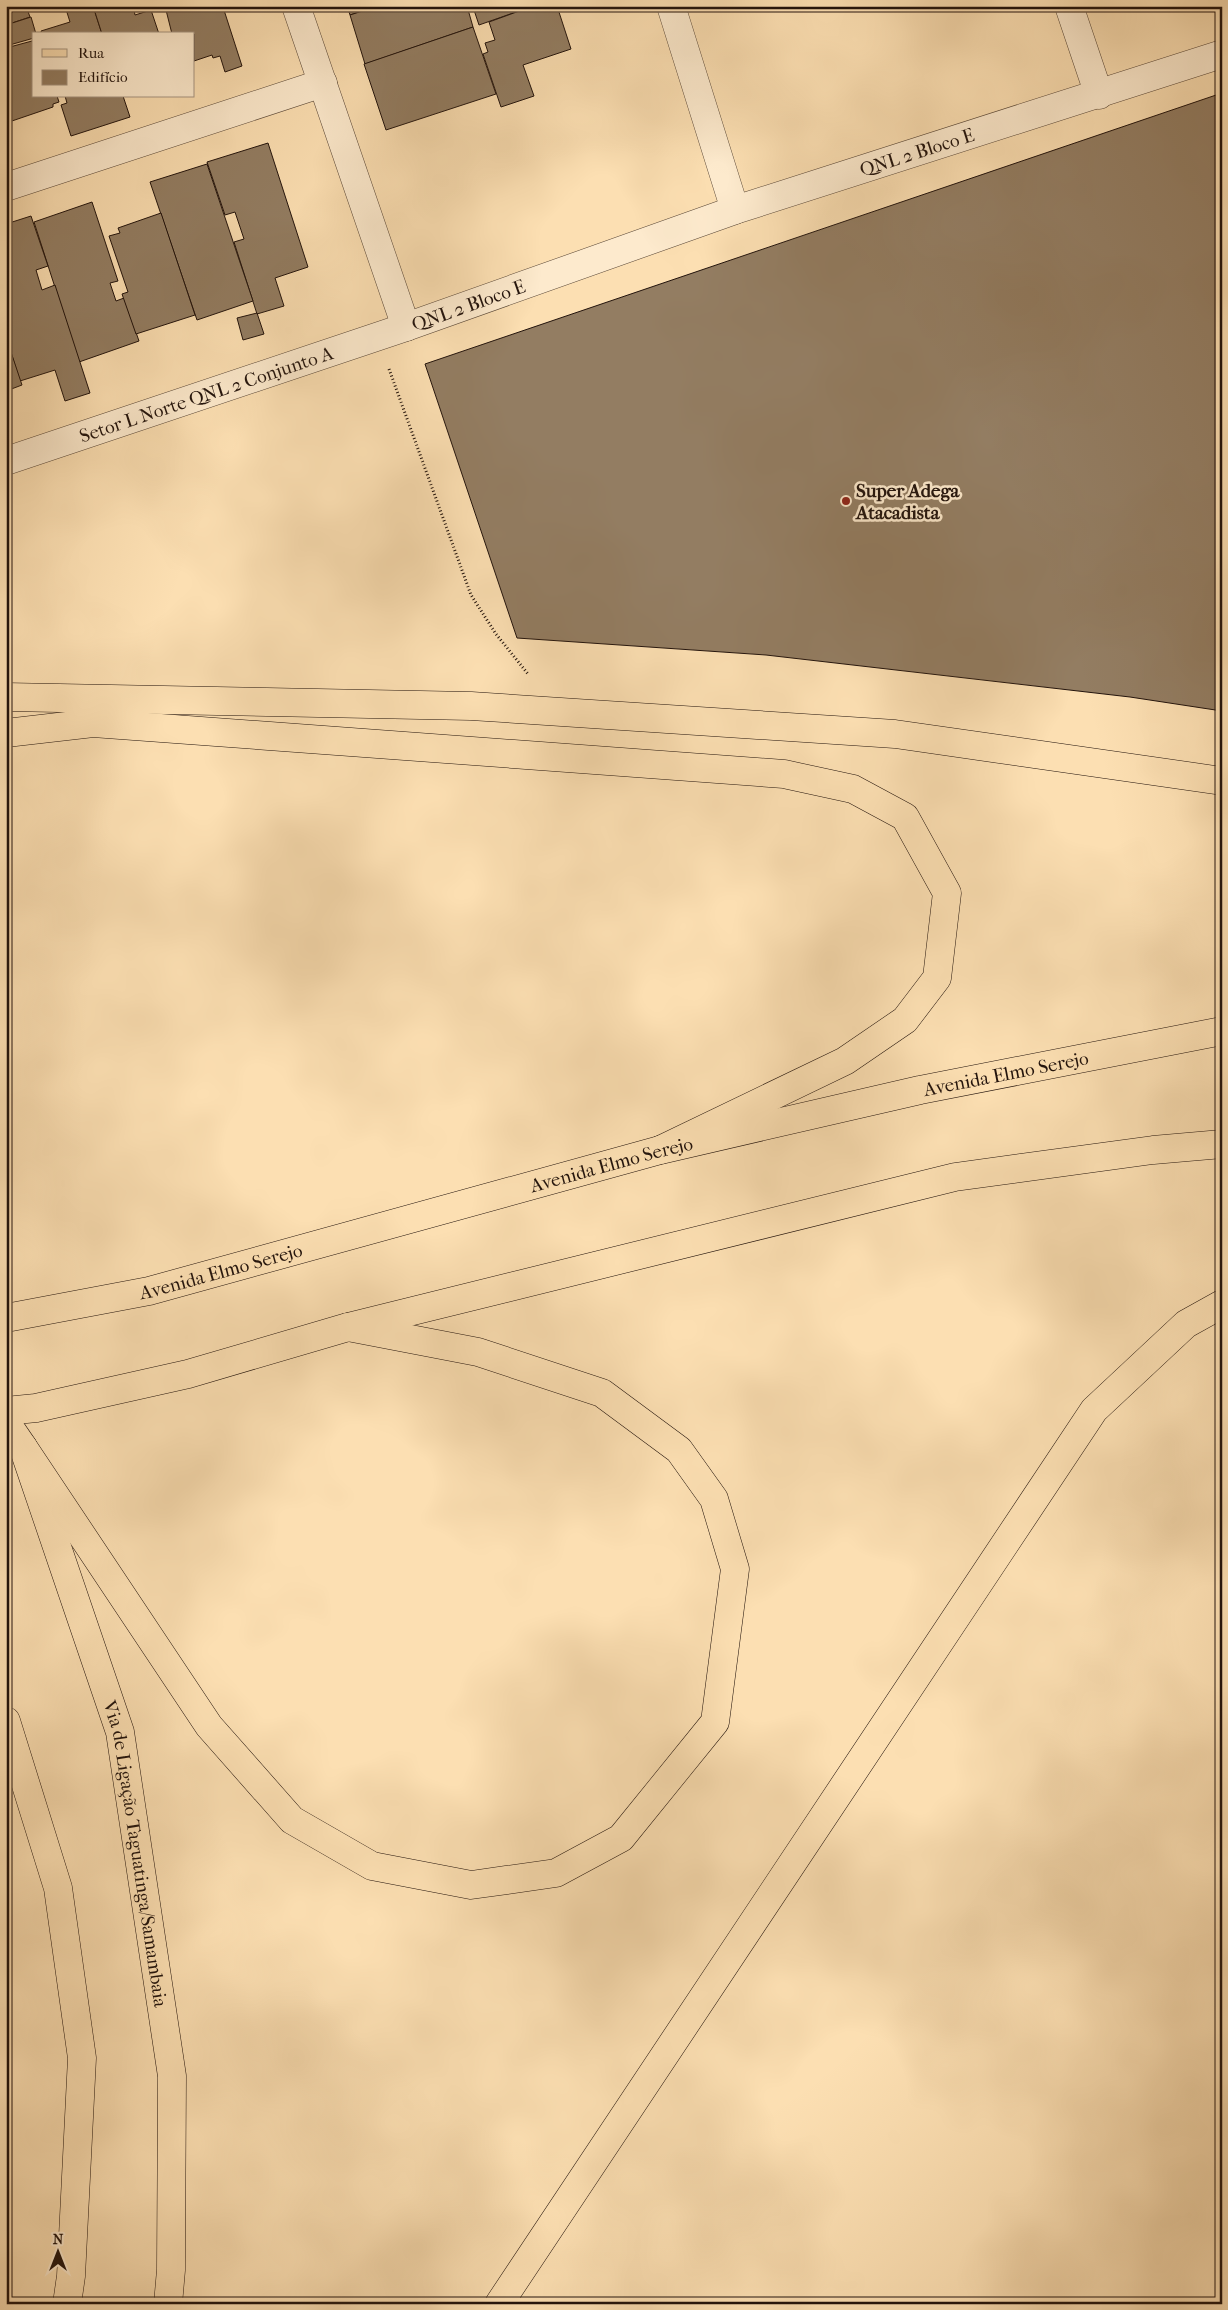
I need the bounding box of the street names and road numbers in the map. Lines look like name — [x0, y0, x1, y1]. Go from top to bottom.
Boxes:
street label: QNL 2 Bloco E — [857, 124, 978, 181]
street label: QNL 2 Bloco E — [409, 275, 529, 336]
street label: Setor L Norte QNL 2 Conjunto A — [77, 342, 337, 448]
street label: Avenida Elmo Serejo — [921, 1047, 1091, 1101]
street label: Avenida Elmo Serejo — [527, 1133, 695, 1198]
street label: Avenida Elmo Serejo — [137, 1239, 305, 1305]
street label: Via de Ligação Taguatinga/Samambaia — [98, 1697, 171, 2009]

